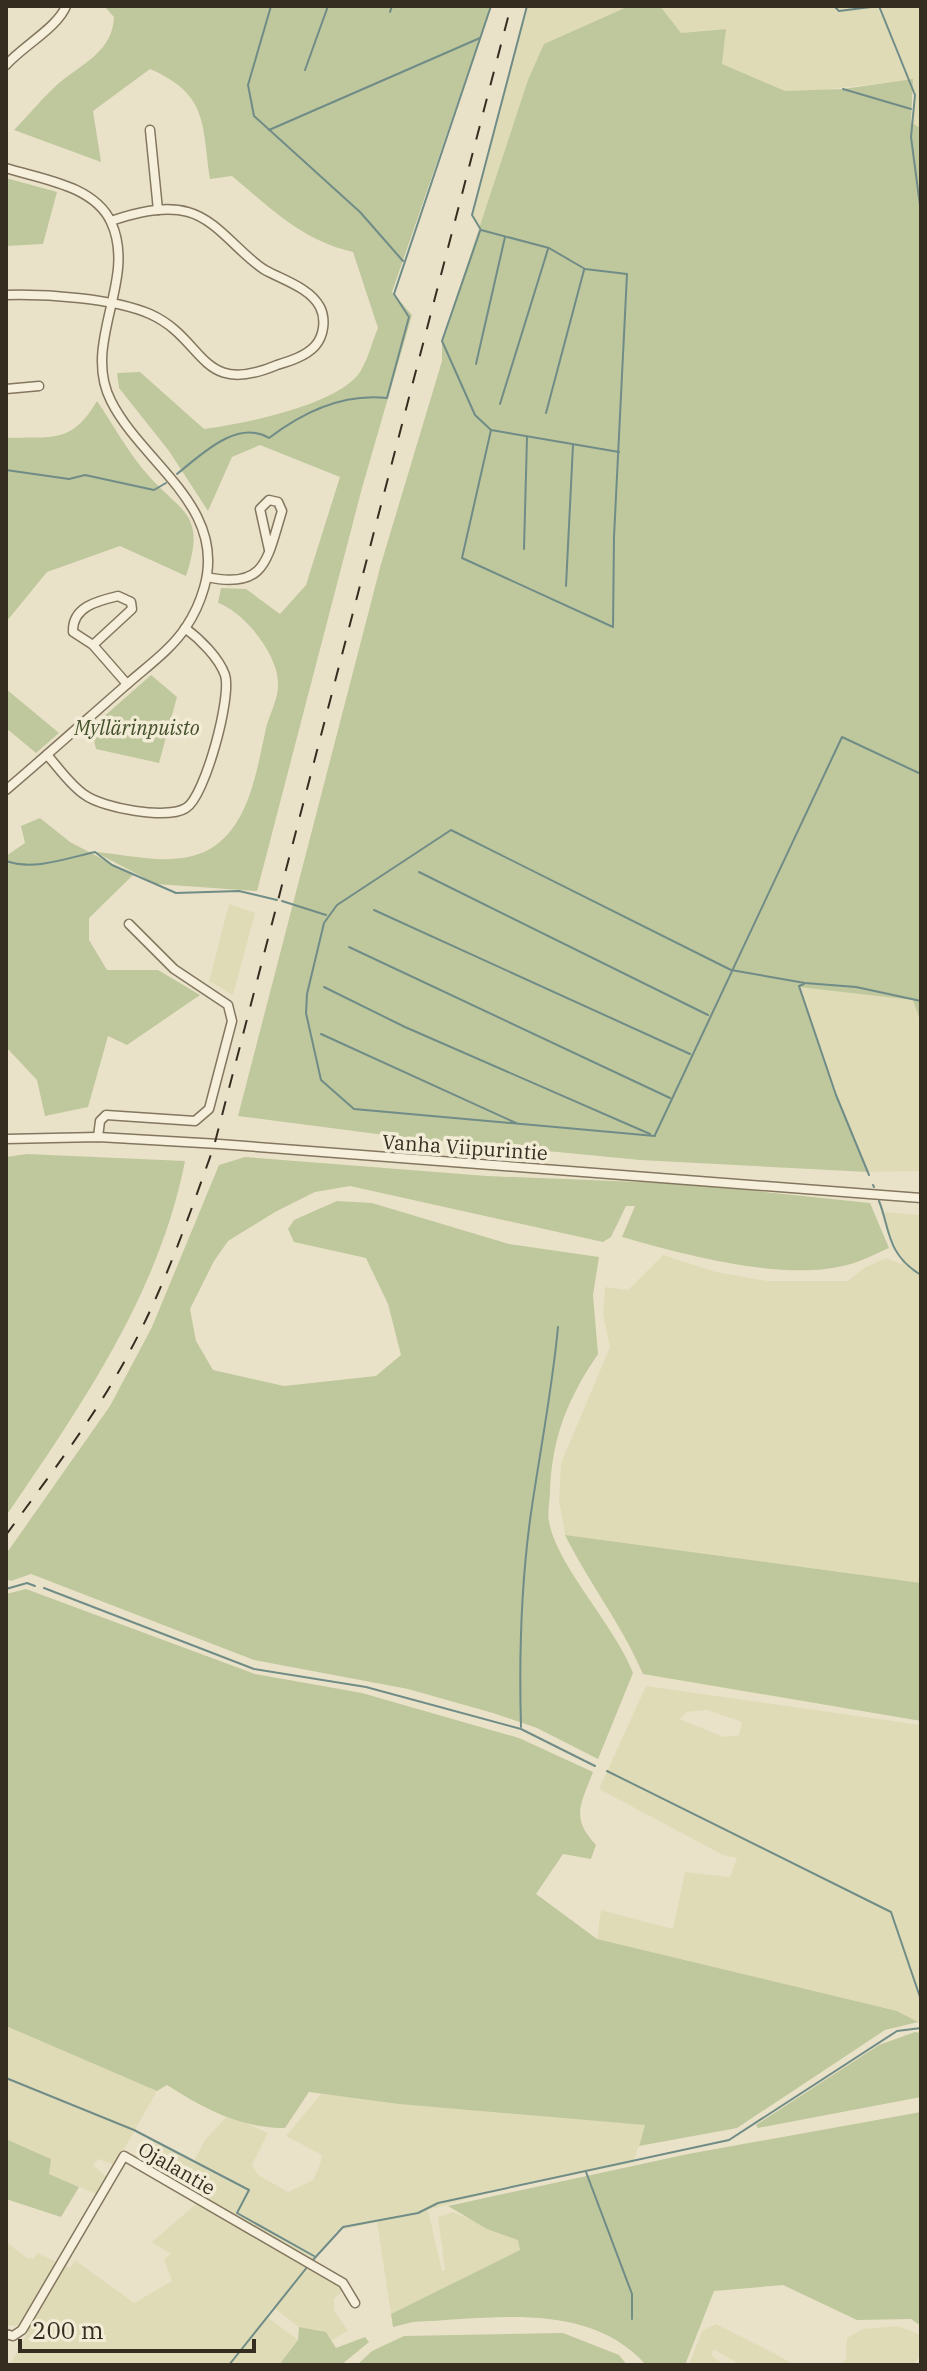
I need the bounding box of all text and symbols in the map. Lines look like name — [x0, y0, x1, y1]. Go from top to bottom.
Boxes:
park label: Myllärinpuisto — [73, 714, 200, 741]
street label: Vanha Viipurintie — [381, 1128, 549, 1166]
street label: Ojalantie — [133, 2135, 221, 2201]
scale bar — [20, 2303, 254, 2353]
text: 200 m — [32, 2314, 104, 2346]

